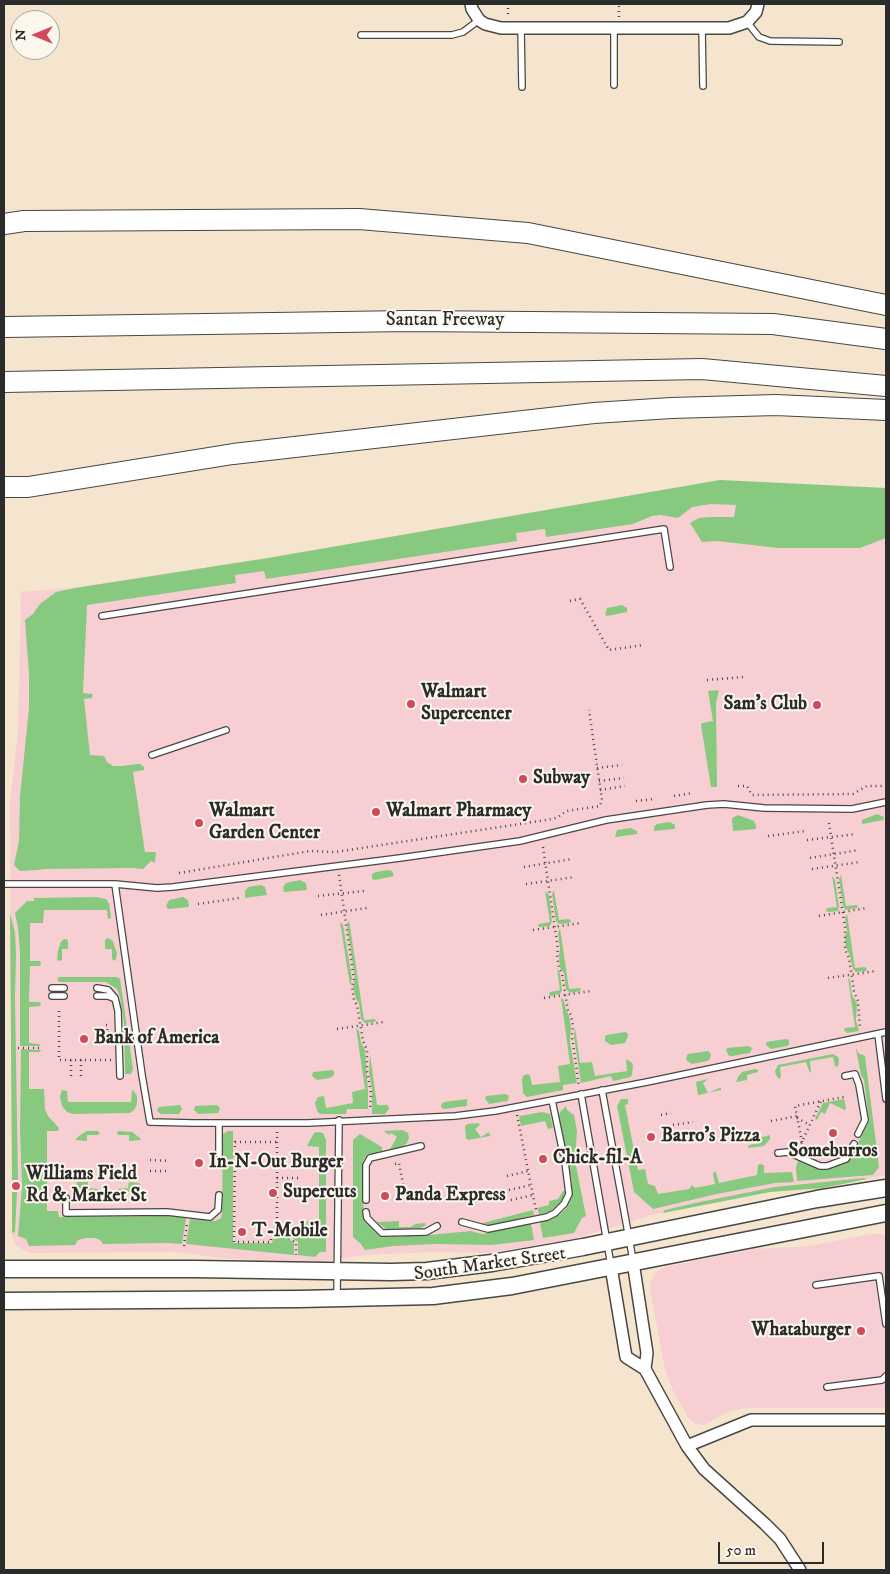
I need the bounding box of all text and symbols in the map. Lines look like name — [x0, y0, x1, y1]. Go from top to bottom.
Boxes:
north arrow — [10, 10, 60, 60]
text: N — [12, 29, 30, 41]
street label: Santan Freeway — [386, 310, 504, 332]
place label: Walmart Supercenter — [421, 682, 511, 726]
place label: Sam's Club — [723, 694, 807, 716]
marker: Walmart Supercenter — [405, 698, 417, 710]
marker: Sam's Club — [811, 699, 823, 711]
place label: Subway — [533, 768, 590, 790]
marker: Subway — [517, 773, 529, 785]
place label: Walmart Garden Center — [209, 801, 320, 845]
place label: Walmart Pharmacy — [386, 801, 531, 823]
marker: Walmart Pharmacy — [370, 806, 382, 818]
marker: Walmart Garden Center — [193, 817, 205, 829]
place label: Bank of America — [94, 1028, 219, 1050]
marker: Bank of America — [78, 1033, 90, 1045]
place label: Barro's Pizza — [661, 1126, 760, 1148]
marker: Someburros — [827, 1127, 839, 1139]
marker: Barro's Pizza — [645, 1131, 657, 1143]
place label: Someburros — [788, 1141, 878, 1163]
place label: Chick-fil-A — [553, 1148, 642, 1170]
place label: In-N-Out Burger — [209, 1152, 343, 1174]
marker: Chick-fil-A — [537, 1153, 549, 1165]
marker: In-N-Out Burger — [193, 1157, 205, 1169]
place label: Williams Field Rd & Market St — [26, 1164, 147, 1208]
marker: Williams Field Rd & Market St — [10, 1180, 22, 1192]
place label: Supercuts — [283, 1182, 356, 1204]
place label: Panda Express — [395, 1185, 505, 1207]
marker: Supercuts — [267, 1187, 279, 1199]
marker: Panda Express — [379, 1190, 391, 1202]
place label: T-Mobile — [252, 1221, 328, 1243]
marker: T-Mobile — [236, 1226, 248, 1238]
street label: South Market Street — [413, 1243, 567, 1287]
place label: Whataburger — [752, 1320, 851, 1342]
marker: Whataburger — [855, 1325, 867, 1337]
scale bar — [720, 1532, 826, 1564]
text: 50 m — [726, 1541, 756, 1560]

